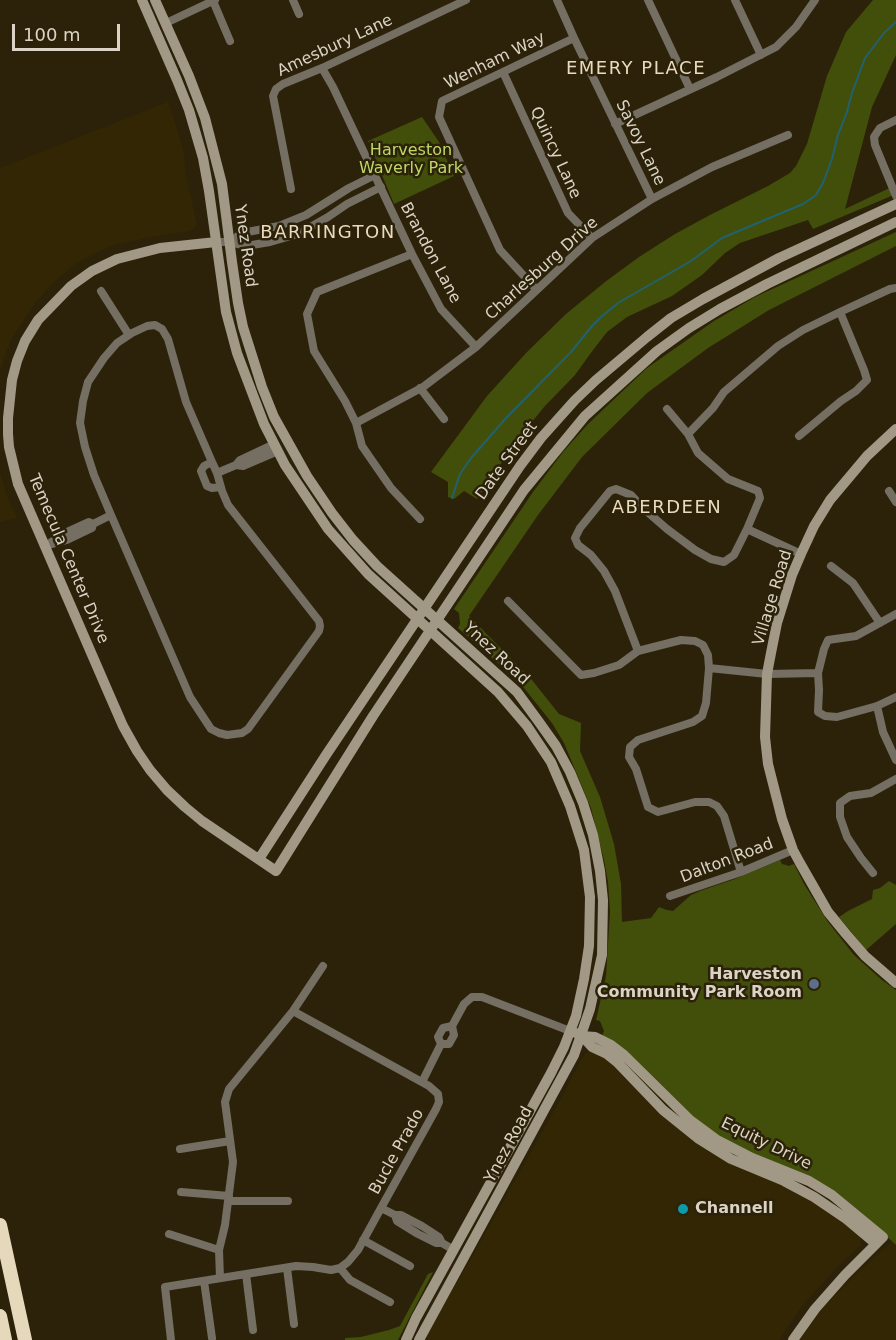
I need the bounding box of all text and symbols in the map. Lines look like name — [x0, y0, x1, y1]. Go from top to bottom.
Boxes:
street label: Amesbury Lane — [274, 11, 396, 81]
scale bar — [15, 12, 123, 50]
text: 100 m — [23, 24, 81, 45]
street label: Wenham Way — [442, 28, 548, 94]
district label: EMERY PLACE — [566, 58, 706, 80]
street label: Savoy Lane — [611, 97, 669, 189]
street label: Quincy Lane — [525, 104, 585, 202]
park label: Harveston Waverly Park — [359, 141, 463, 179]
street label: Brandon Lane — [395, 199, 465, 307]
street label: Ynez Road — [230, 203, 260, 289]
street label: Charlesburg Drive — [482, 213, 602, 325]
district label: BARRINGTON — [260, 222, 396, 244]
street label: Date Street — [472, 418, 542, 504]
street label: Temecula Center Drive — [24, 471, 112, 647]
district label: ABERDEEN — [612, 497, 722, 519]
street label: Village Road — [749, 548, 797, 648]
street label: Ynez Road — [459, 619, 533, 689]
street label: Dalton Road — [678, 834, 776, 888]
place label: Harveston Community Park Room — [597, 965, 802, 1003]
marker: Harveston Community Park Room — [807, 977, 821, 991]
street label: Ynez Road — [481, 1104, 537, 1186]
street label: Bucle Prado — [366, 1106, 428, 1198]
street label: Equity Drive — [718, 1114, 814, 1174]
place label: Channell — [695, 1199, 774, 1219]
marker: Channell — [676, 1202, 690, 1216]

